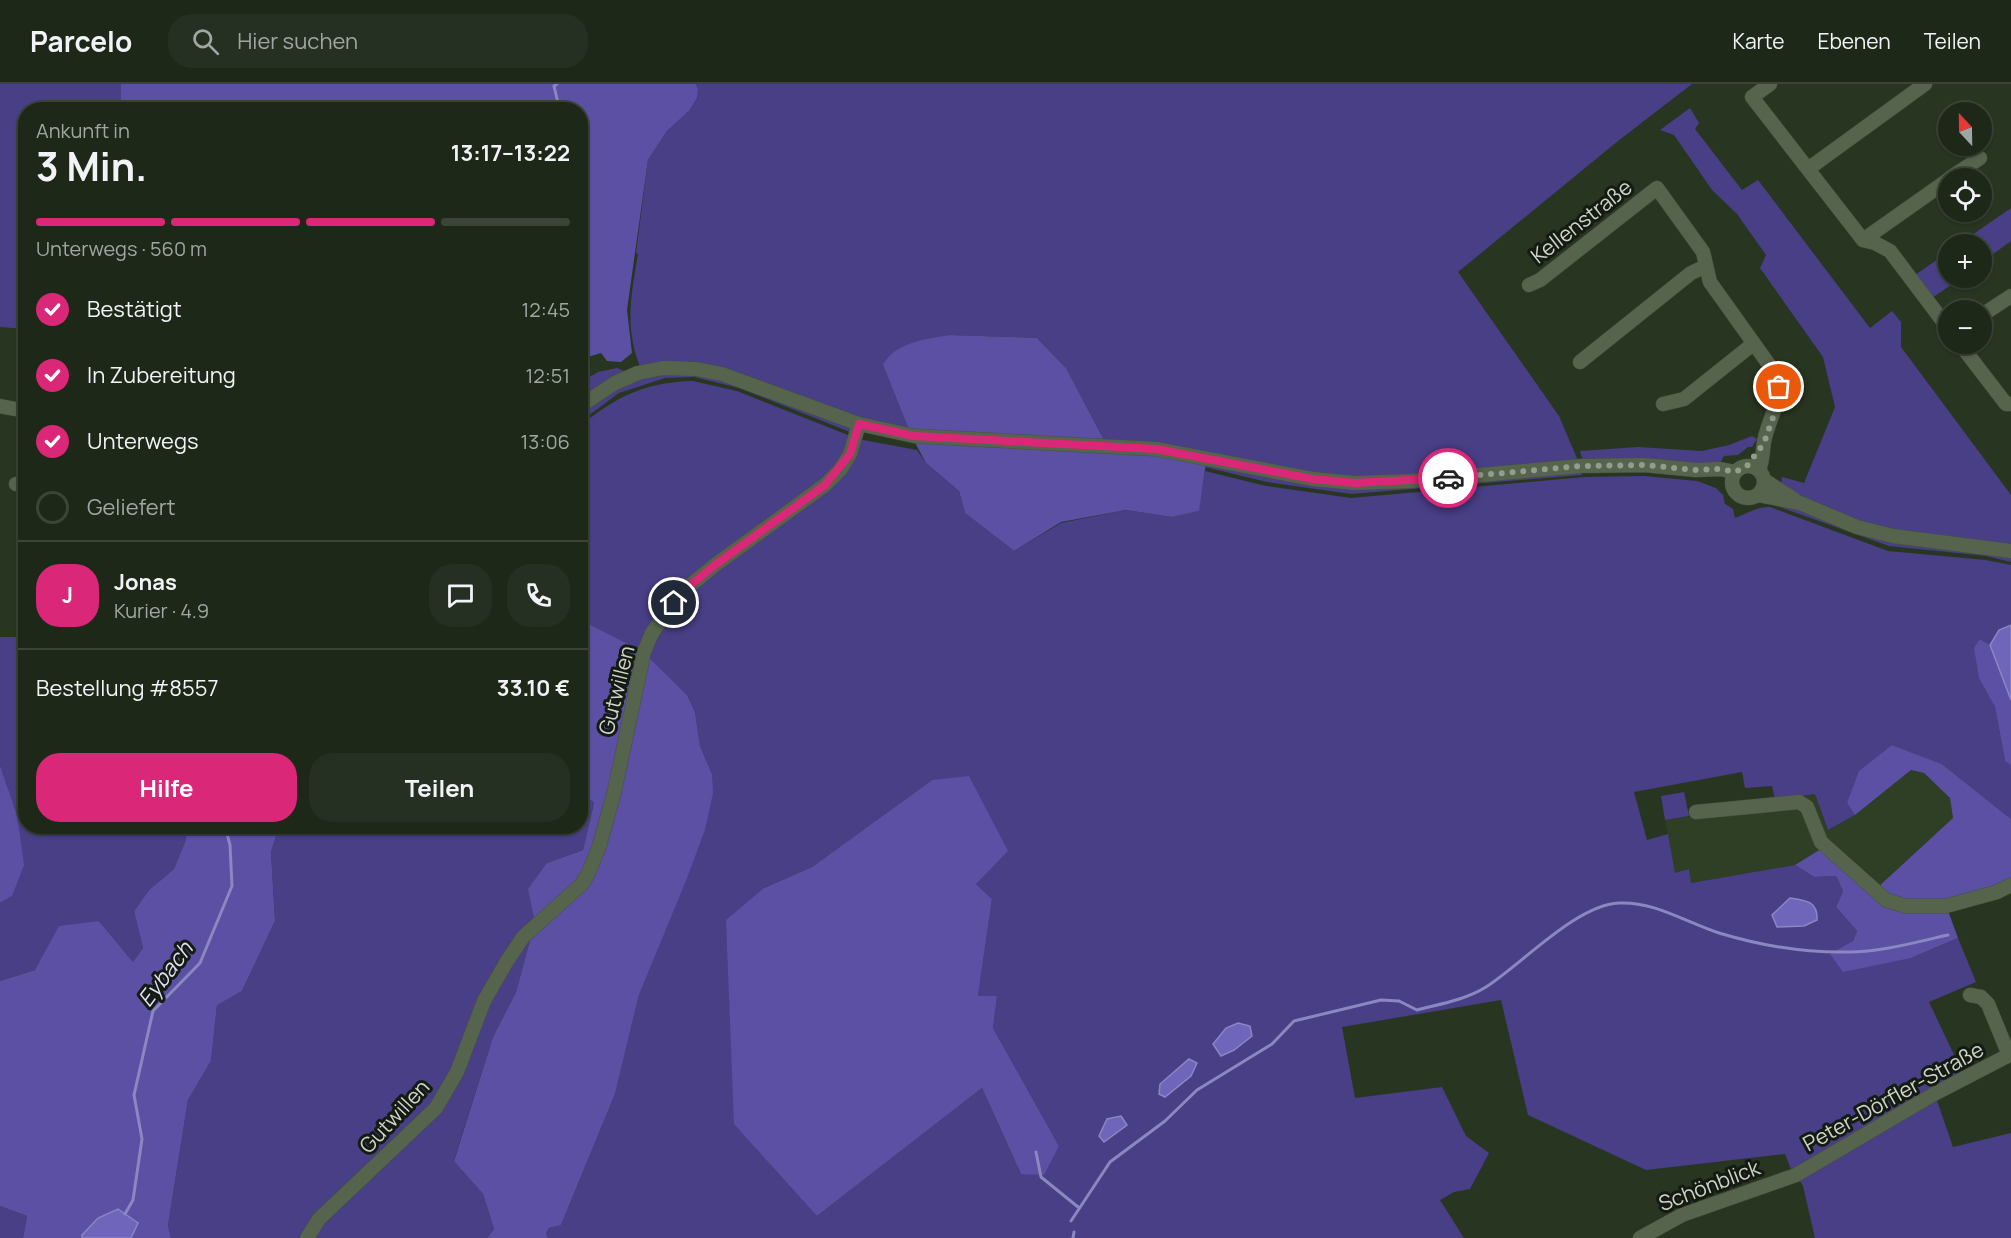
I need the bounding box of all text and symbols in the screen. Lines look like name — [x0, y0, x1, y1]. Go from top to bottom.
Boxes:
search box — [168, 14, 588, 68]
text: Parcelo — [30, 22, 132, 60]
icon: search — [189, 25, 222, 58]
text: Hier suchen — [237, 26, 358, 56]
text: Karte — [1732, 27, 1784, 55]
text: Ebenen — [1817, 27, 1891, 55]
text: Teilen — [1924, 27, 1981, 55]
north arrow — [1938, 102, 1992, 156]
map controls — [1938, 102, 1992, 354]
text: Ankunft in — [36, 117, 130, 144]
text: 13:17–13:22 — [451, 138, 570, 168]
text: 3 Min. — [36, 139, 147, 193]
button: locate — [1938, 168, 1992, 222]
street label: Kellenstraße — [1525, 173, 1637, 269]
button: + — [1938, 234, 1992, 288]
text: Unterwegs · 560 m — [36, 235, 207, 262]
icon: check — [36, 293, 69, 326]
text: Bestätigt — [87, 294, 182, 324]
text: 12:45 — [521, 296, 570, 323]
button: − — [1938, 300, 1992, 354]
icon: check — [36, 359, 69, 392]
text: In Zubereitung — [87, 360, 236, 390]
pin — [1753, 361, 1804, 412]
text: 12:51 — [525, 362, 570, 389]
icon: bag — [1762, 370, 1795, 403]
icon: check — [36, 425, 69, 458]
text: Unterwegs — [87, 426, 199, 456]
text: 13:06 — [521, 428, 570, 455]
courier — [1418, 448, 1478, 508]
icon: car — [1432, 462, 1465, 495]
text: Geliefert — [87, 492, 175, 522]
button: chat — [429, 564, 492, 627]
button: phone — [507, 564, 570, 627]
text: Jonas — [114, 567, 177, 597]
pin — [648, 577, 699, 628]
text: J — [62, 580, 73, 610]
icon: home — [657, 586, 690, 619]
text: Kurier · 4.9 — [114, 597, 209, 624]
street label: Gutwillen — [591, 642, 641, 738]
text: Bestellung #8557 — [36, 673, 218, 703]
text: 33.10 € — [497, 673, 570, 703]
button: Hilfe — [36, 753, 297, 822]
button: Teilen — [309, 753, 570, 822]
water label: Eybach — [131, 934, 200, 1013]
street label: Peter-Dörfler-Straße — [1798, 1035, 1988, 1157]
street label: Gutwillen — [353, 1073, 435, 1159]
street label: Schönblick — [1654, 1153, 1764, 1217]

